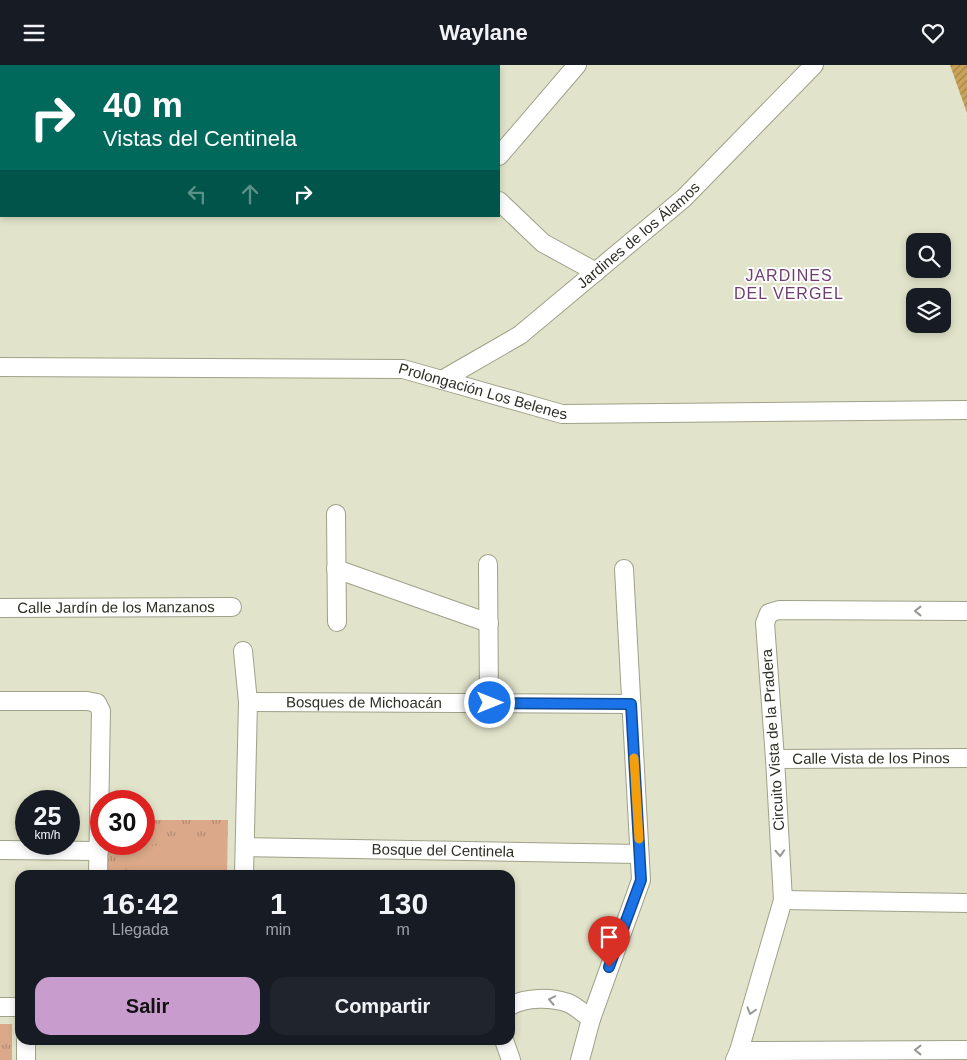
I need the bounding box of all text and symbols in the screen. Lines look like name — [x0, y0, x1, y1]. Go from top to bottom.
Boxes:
icon: menu — [20, 19, 48, 47]
icon: heart — [919, 19, 947, 47]
text: Waylane — [439, 20, 528, 45]
icon: right — [20, 85, 85, 150]
text: 40 m — [103, 85, 183, 124]
text: Vistas del Centinela — [103, 126, 297, 151]
street label: Jardines de los Álamos — [574, 178, 703, 292]
icon: left — [183, 180, 211, 208]
icon: ahead — [236, 180, 264, 208]
icon: right — [289, 180, 317, 208]
map controls — [906, 233, 951, 333]
button: search — [906, 233, 951, 278]
district label: JARDINES DEL VERGEL — [734, 267, 844, 302]
button: layers — [906, 288, 951, 333]
street label: Prolongación Los Belenes — [397, 359, 567, 422]
street label: Calle Jardín de los Manzanos — [17, 598, 215, 616]
one-way arrow — [914, 606, 922, 616]
street label: Circuito Vista de la Pradera — [758, 648, 787, 832]
position arrow — [463, 676, 515, 728]
street label: Bosques de Michoacán — [286, 693, 442, 711]
street label: Calle Vista de los Pinos — [792, 749, 950, 767]
speed limit sign: 30 — [90, 790, 155, 855]
text: 25 — [34, 802, 61, 830]
text: km/h — [34, 828, 61, 842]
street label: Bosque del Centinela — [371, 840, 515, 860]
one-way arrow — [775, 849, 786, 857]
text: 16:42 — [102, 887, 179, 920]
text: 1 — [270, 887, 287, 920]
text: 130 — [378, 887, 428, 920]
pin — [588, 916, 630, 967]
text: Llegada — [112, 921, 169, 938]
text: min — [265, 921, 291, 938]
text: m — [396, 921, 410, 938]
icon: arrive — [595, 923, 623, 951]
button: Salir — [35, 977, 260, 1035]
button: Compartir — [270, 977, 495, 1035]
one-way arrow — [548, 995, 557, 1006]
one-way arrow — [746, 1006, 756, 1014]
one-way arrow — [914, 1045, 922, 1055]

